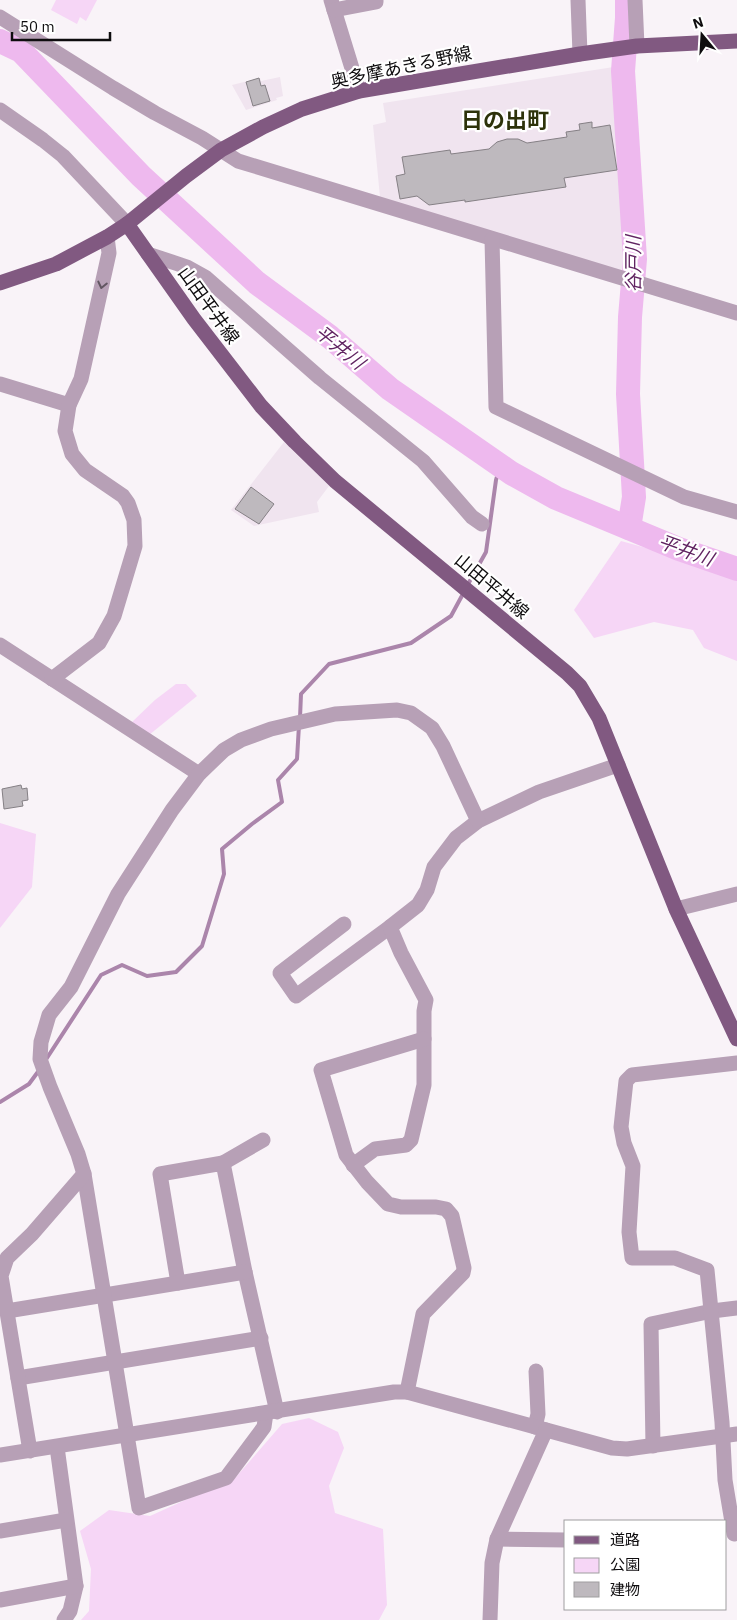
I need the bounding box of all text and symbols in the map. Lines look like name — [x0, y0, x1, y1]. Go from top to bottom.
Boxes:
scale bar — [12, 10, 110, 42]
north arrow — [677, 10, 727, 60]
text: N — [690, 13, 706, 33]
text: 50 m — [20, 17, 55, 36]
street label: 奥多摩あきる野線 — [328, 41, 474, 93]
district label: 日の出町 — [461, 105, 549, 134]
water label: 谷戸川 — [621, 234, 645, 293]
street label: 山田平井線 — [173, 262, 245, 348]
one-way arrow — [97, 281, 108, 290]
water label: 平井川 — [310, 320, 371, 376]
water label: 平井川 — [655, 529, 719, 572]
street label: 山田平井線 — [450, 548, 534, 624]
legend — [564, 1520, 727, 1610]
text: 道路 — [610, 1530, 640, 1549]
text: 公園 — [610, 1555, 640, 1574]
text: 建物 — [610, 1580, 640, 1599]

